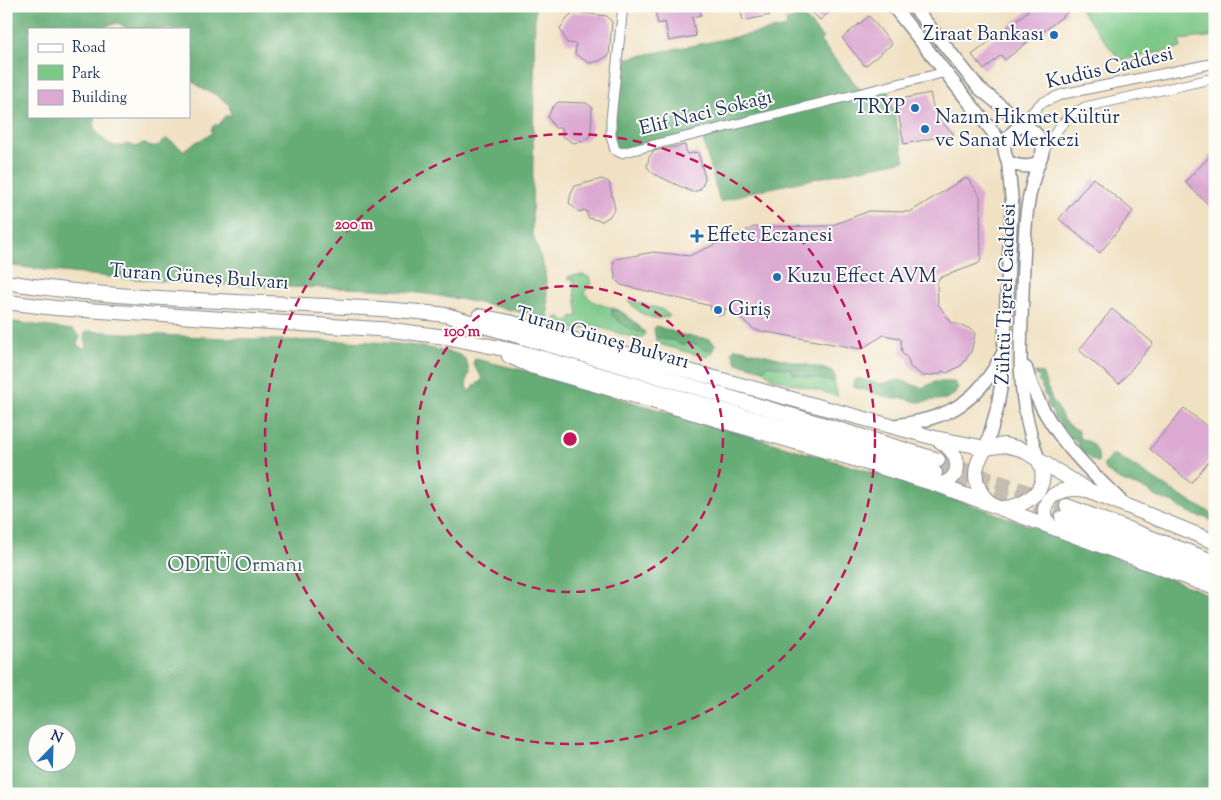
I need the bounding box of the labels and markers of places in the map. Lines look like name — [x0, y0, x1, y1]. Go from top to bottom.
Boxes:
place label: Ziraat Bankası — [923, 21, 1044, 50]
marker: Ziraat Bankası — [1048, 29, 1060, 41]
place label: TRYP — [854, 94, 905, 123]
marker: TRYP — [909, 102, 921, 114]
place label: Nazım Hikmet Kültür ve Sanat Merkezi — [935, 104, 1120, 156]
marker: Nazım Hikmet Kültür ve Sanat Merkezi — [919, 123, 931, 135]
place label: Effetc Eczanesi — [707, 222, 833, 251]
marker: Effetc Eczanesi — [691, 230, 703, 242]
place label: Kuzu Effect AVM — [787, 263, 937, 292]
marker: Kuzu Effect AVM — [771, 271, 783, 283]
place label: Giriş — [728, 296, 771, 325]
marker: Giriş — [712, 304, 724, 316]
centre of rings — [561, 430, 579, 448]

